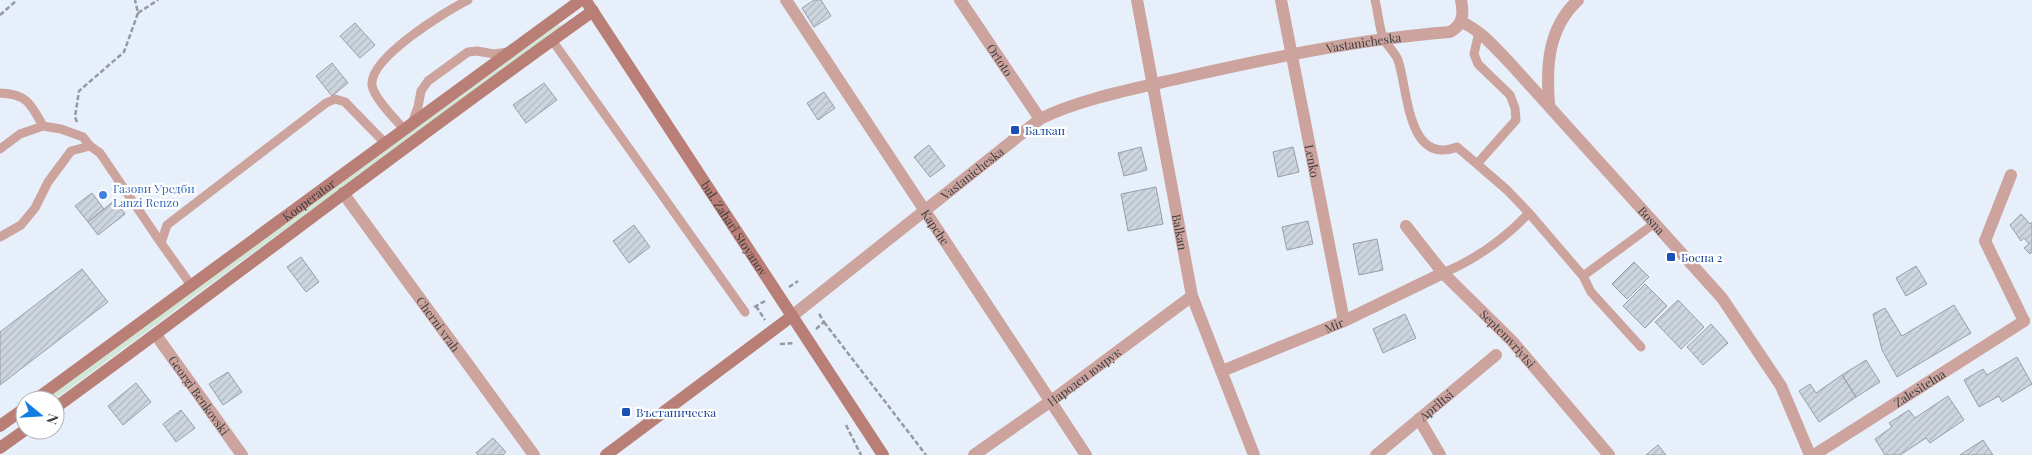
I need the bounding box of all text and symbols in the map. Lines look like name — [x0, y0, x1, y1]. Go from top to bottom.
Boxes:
street label: Vastanicheska — [1324, 29, 1402, 56]
street label: Ortoto — [984, 40, 1017, 79]
place label: Балкан — [1025, 122, 1065, 138]
marker: Балкан — [1009, 124, 1021, 136]
street label: Vastanicheska — [937, 143, 1007, 203]
street label: Lenko — [1302, 143, 1324, 179]
street label: Kooperator — [279, 175, 339, 224]
street label: bul. Zahari Stoyanov — [698, 178, 772, 279]
place label: Газови Уредби Lanzi Renzo — [113, 180, 195, 210]
marker: Газови Уредби Lanzi Renzo — [97, 189, 109, 201]
street label: Bosna — [1635, 203, 1669, 238]
street label: Kapche — [918, 206, 953, 248]
street label: Balkan — [1169, 213, 1191, 251]
place label: Босна 2 — [1681, 249, 1723, 265]
marker: Босна 2 — [1665, 251, 1677, 263]
street label: Cherni vrah — [413, 293, 464, 355]
street label: Septemvriytsi — [1477, 306, 1539, 371]
street label: Mir — [1322, 314, 1347, 336]
street label: Народен юмрук — [1044, 344, 1124, 409]
street label: Georgi Benkovski — [165, 352, 233, 438]
street label: Zalesitelna — [1890, 365, 1948, 410]
street label: Apriltsi — [1415, 386, 1457, 425]
north arrow — [15, 390, 65, 440]
place label: Въстаническа — [636, 404, 716, 420]
marker: Въстаническа — [620, 406, 632, 418]
text: N — [42, 411, 63, 427]

